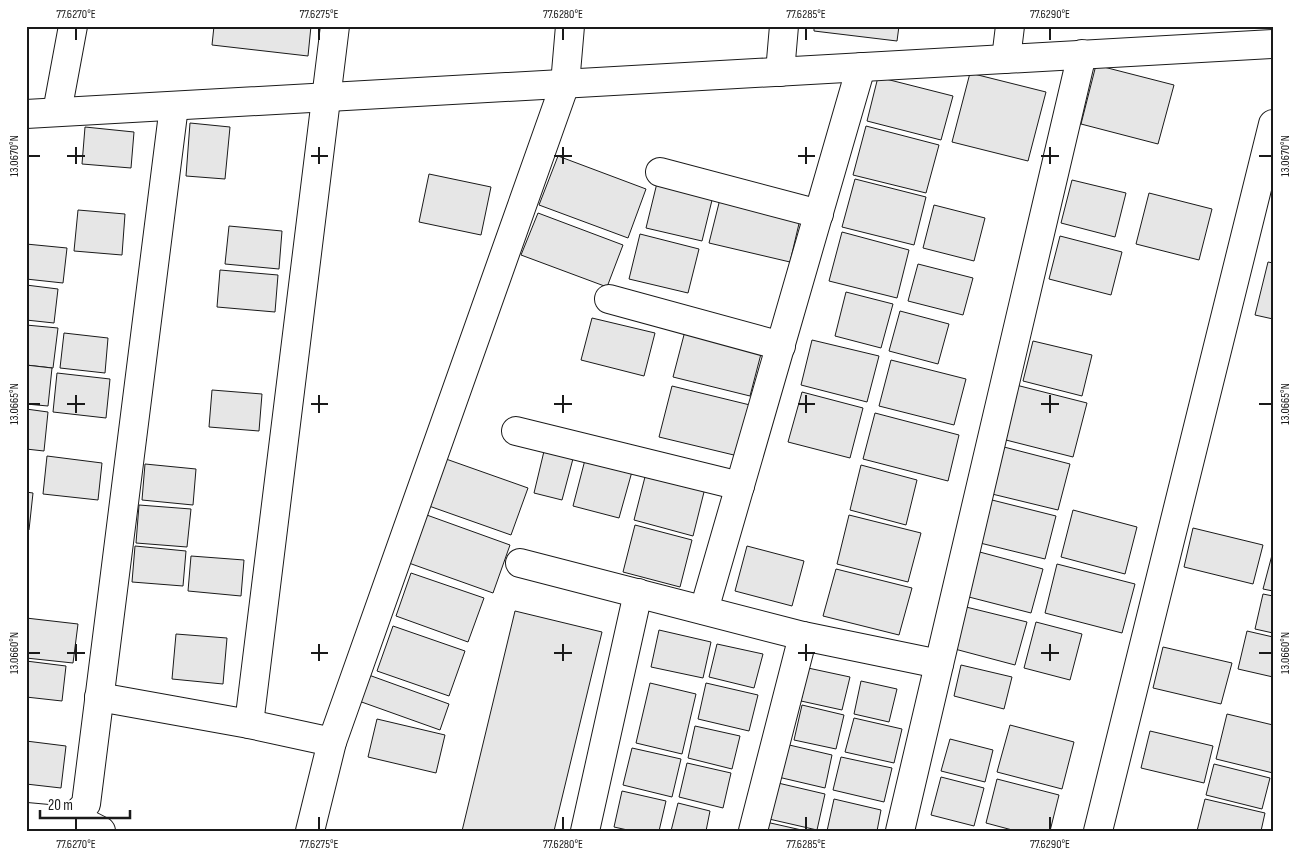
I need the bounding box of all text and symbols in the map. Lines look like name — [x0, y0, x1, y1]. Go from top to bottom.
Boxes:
text: 77.6270°E — [56, 7, 96, 22]
text: 77.6275°E — [300, 7, 339, 22]
text: 77.6280°E — [543, 7, 583, 22]
text: 77.6285°E — [786, 7, 826, 22]
text: 77.6290°E — [1030, 7, 1070, 22]
text: 13.0670°N — [7, 135, 22, 177]
text: 13.0670°N — [1278, 135, 1293, 177]
text: 13.0665°N — [7, 383, 22, 425]
text: 13.0665°N — [1278, 383, 1293, 425]
text: 13.0660°N — [7, 632, 22, 674]
text: 13.0660°N — [1278, 632, 1293, 674]
scale bar — [40, 787, 130, 819]
text: 20 m — [48, 796, 73, 815]
text: 77.6270°E — [56, 837, 96, 852]
text: 77.6275°E — [300, 837, 339, 852]
text: 77.6280°E — [543, 837, 583, 852]
text: 77.6285°E — [786, 837, 826, 852]
text: 77.6290°E — [1030, 837, 1070, 852]

